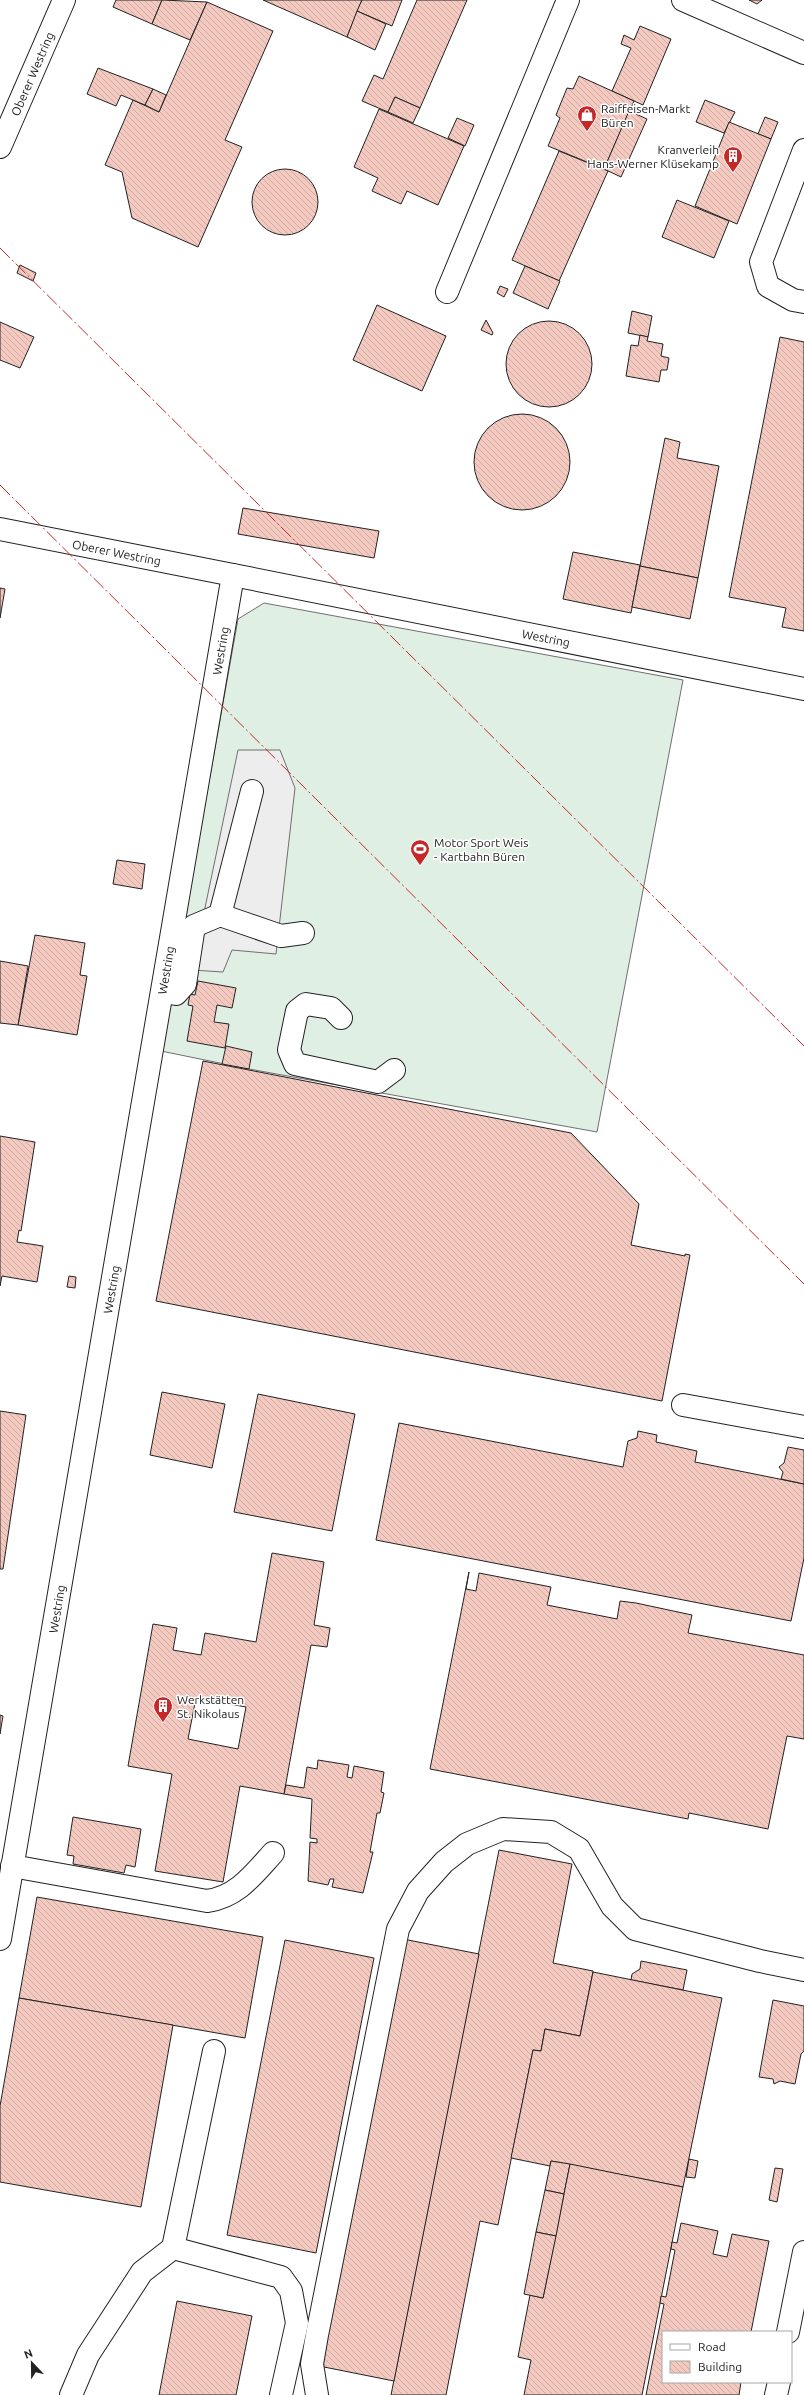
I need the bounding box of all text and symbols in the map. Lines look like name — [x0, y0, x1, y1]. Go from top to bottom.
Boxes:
street label: Oberer Westring — [8, 30, 56, 118]
place label: Raiffeisen-Markt Büren — [601, 102, 691, 129]
shop icon: Raiffeisen-Markt Büren — [576, 104, 598, 132]
place label: Kranverleih Hans-Werner Klüsekamp — [587, 143, 719, 170]
building icon: Kranverleih Hans-Werner Klüsekamp — [722, 145, 744, 173]
street label: Oberer Westring — [71, 537, 162, 567]
street label: Westring — [210, 626, 231, 676]
street label: Westring — [521, 626, 571, 649]
place label: Motor Sport Weis - Kartbahn Büren — [434, 836, 528, 863]
sports icon: Motor Sport Weis - Kartbahn Büren — [409, 838, 431, 866]
street label: Westring — [155, 945, 176, 995]
street label: Westring — [100, 1264, 121, 1315]
street label: Westring — [46, 1584, 67, 1634]
place label: Werkstätten St. Nikolaus — [177, 1693, 244, 1720]
building icon: Werkstätten St. Nikolaus — [152, 1695, 174, 1723]
legend — [662, 2331, 792, 2383]
text: Road — [698, 2340, 726, 2353]
north arrow — [12, 2343, 52, 2383]
text: N — [22, 2347, 34, 2361]
text: Building — [698, 2360, 742, 2373]

